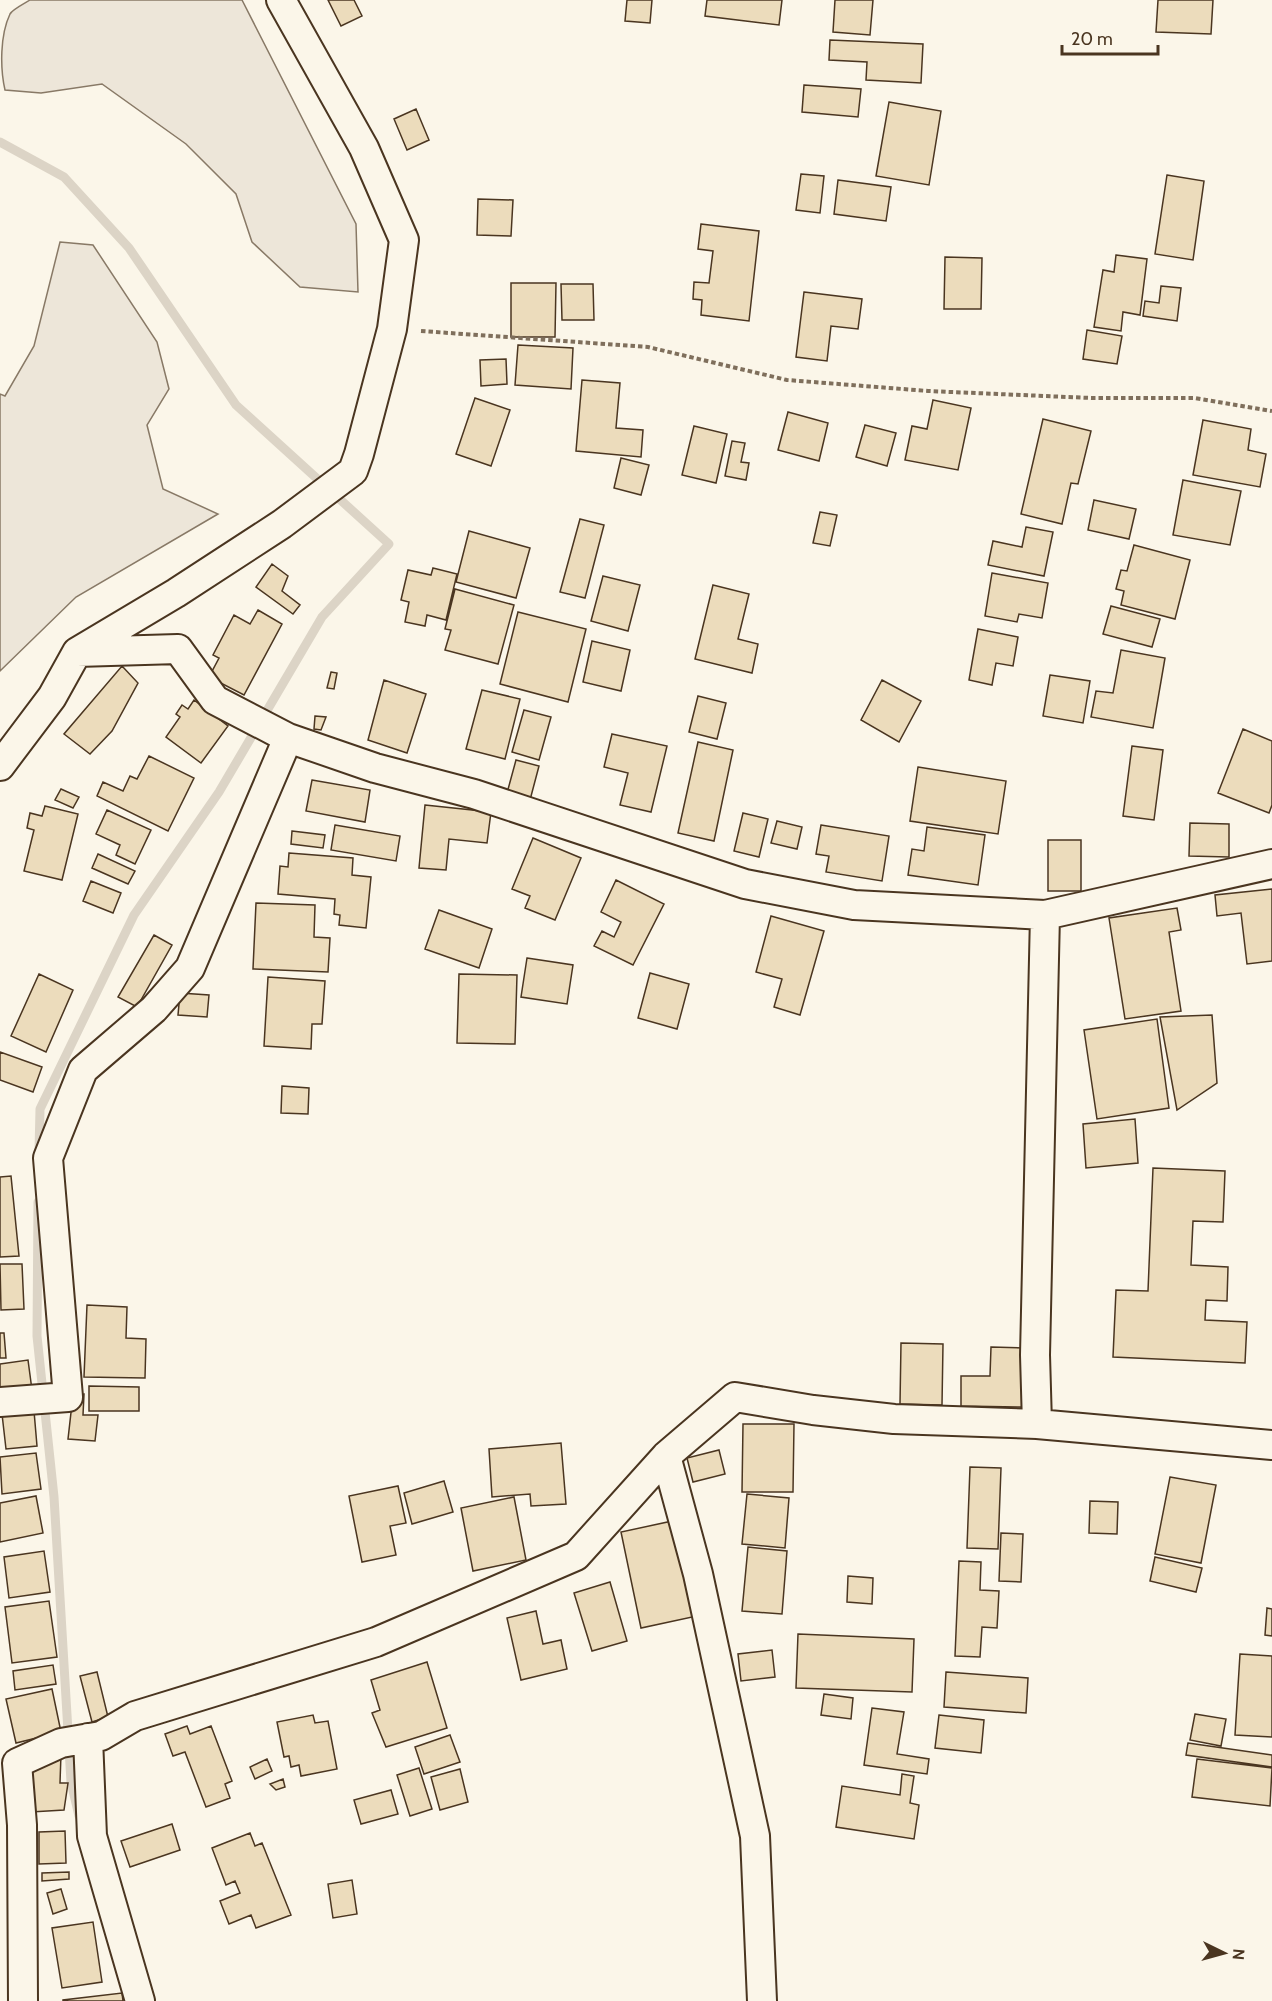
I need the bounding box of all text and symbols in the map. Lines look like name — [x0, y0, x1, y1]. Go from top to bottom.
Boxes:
scale bar — [1062, 18, 1158, 56]
text: 20 m — [1071, 28, 1113, 50]
north arrow — [1194, 1923, 1254, 1983]
text: N — [1228, 1948, 1248, 1961]

